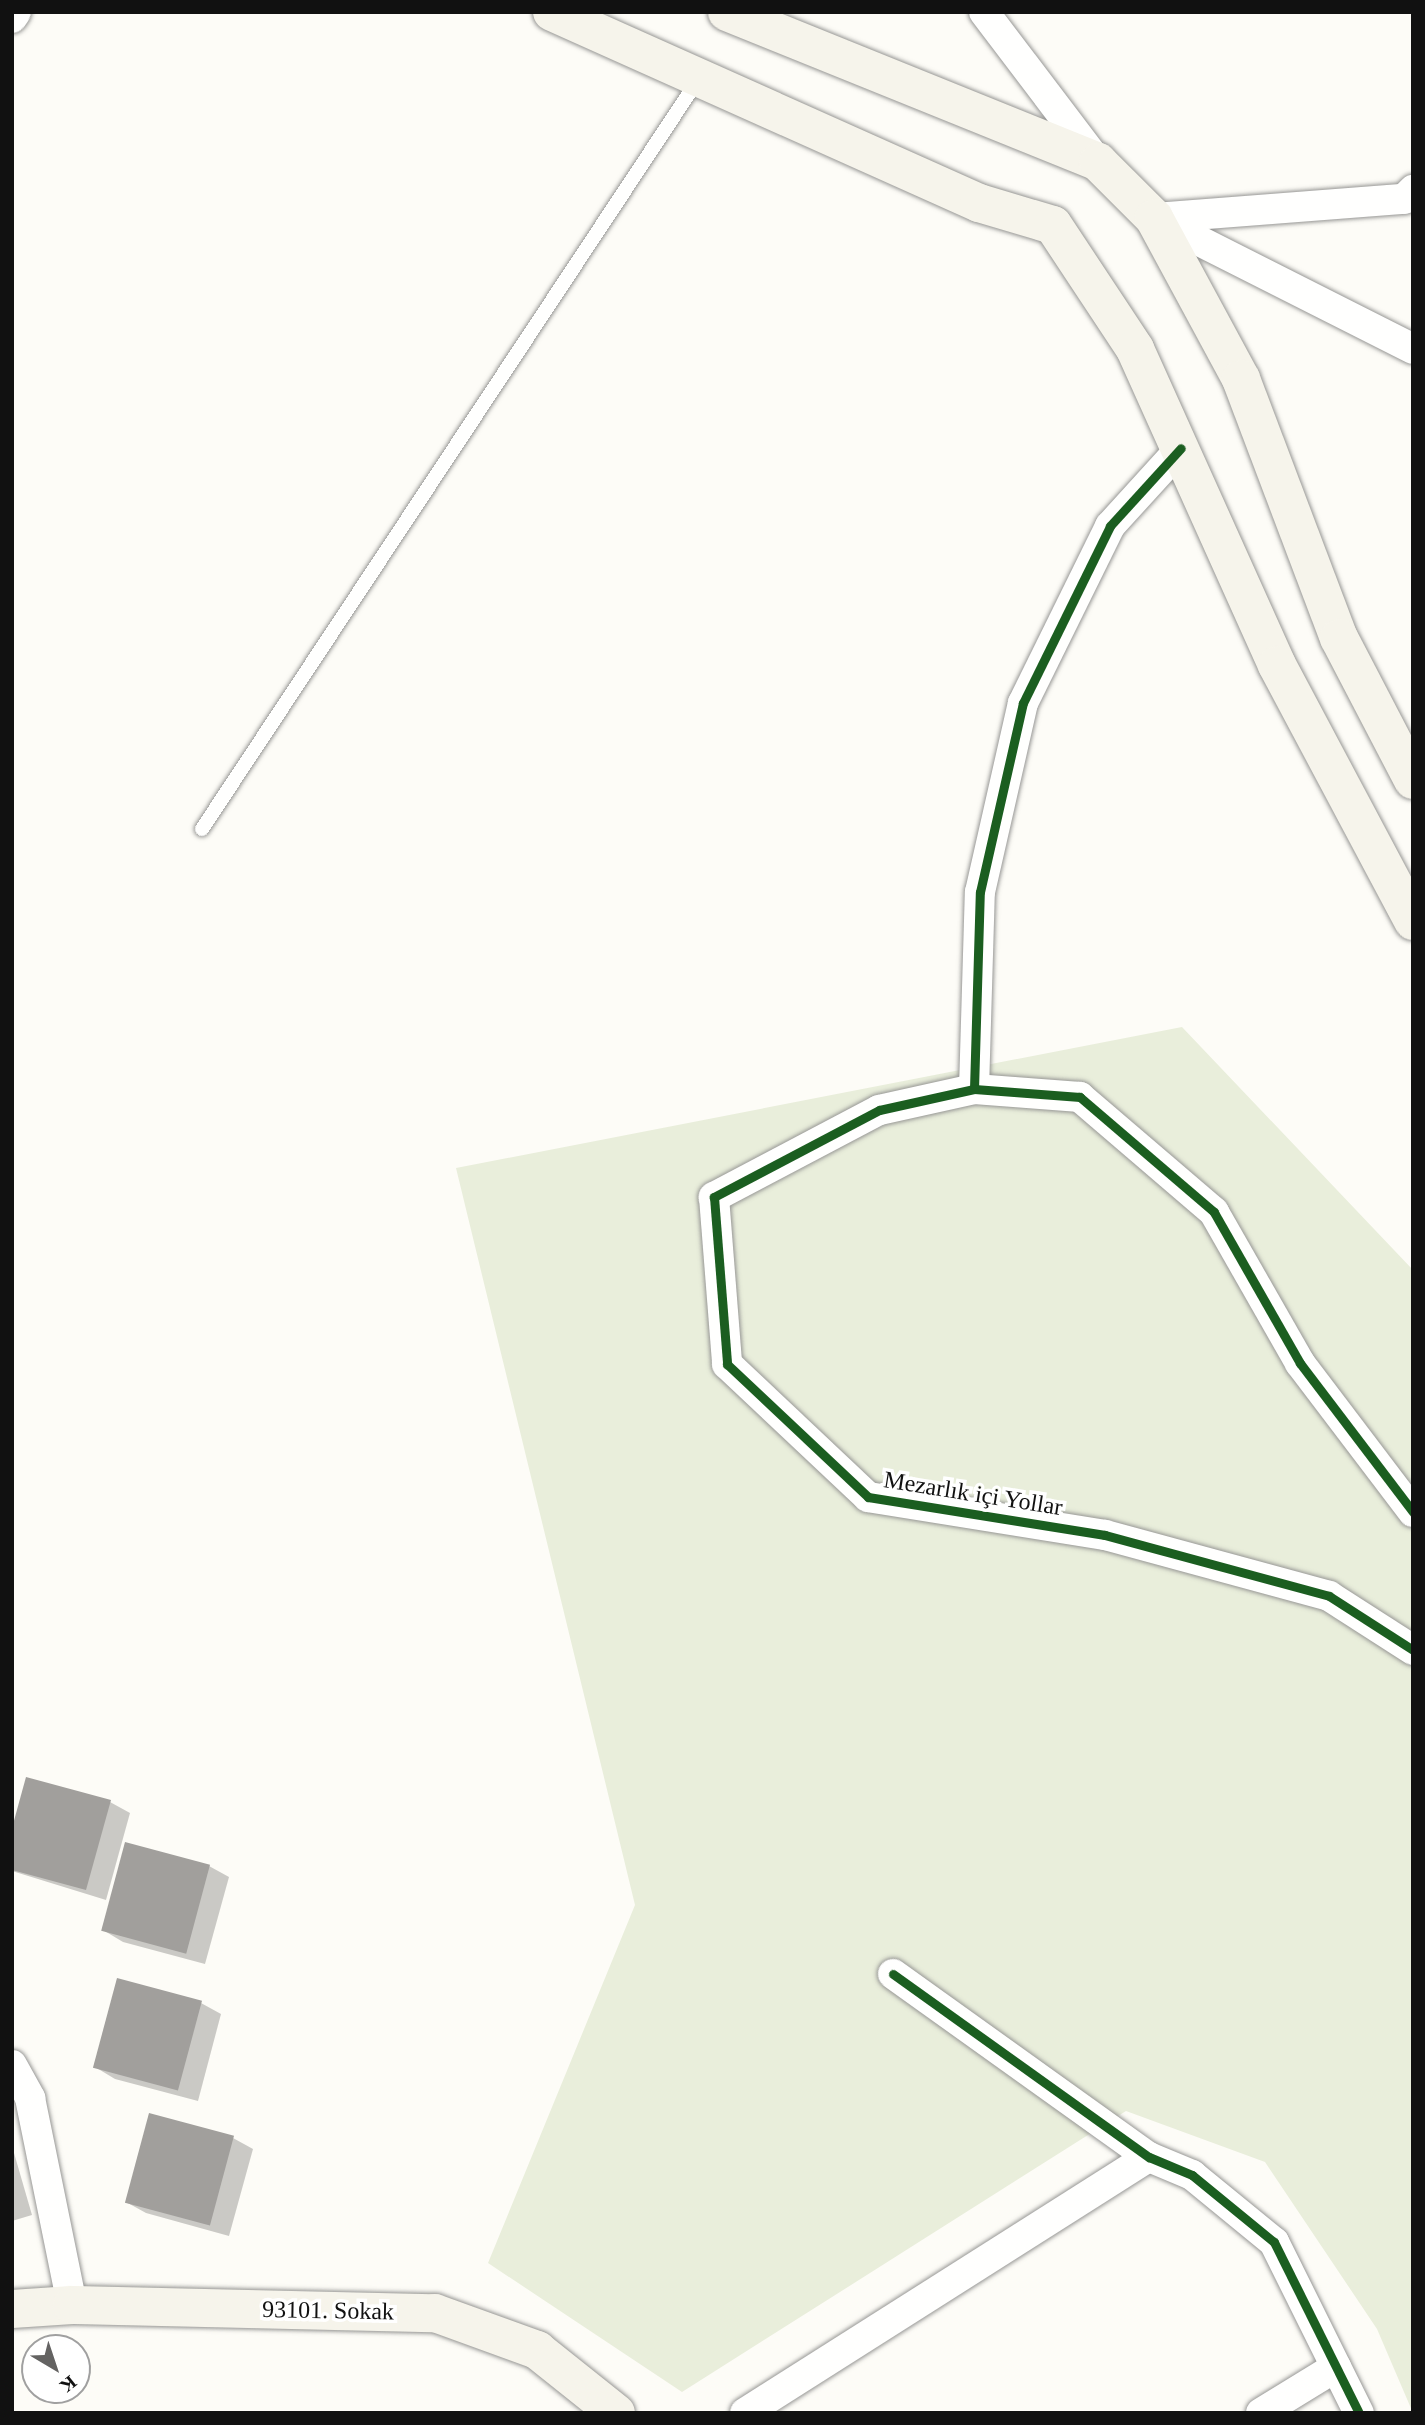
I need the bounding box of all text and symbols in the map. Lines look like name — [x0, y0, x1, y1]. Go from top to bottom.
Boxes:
street label: Mezarlık içi Yollar — [881, 1466, 1065, 1522]
street label: 93101. Sokak — [262, 2295, 394, 2327]
north arrow — [21, 2334, 91, 2404]
text: K — [56, 2371, 81, 2397]

